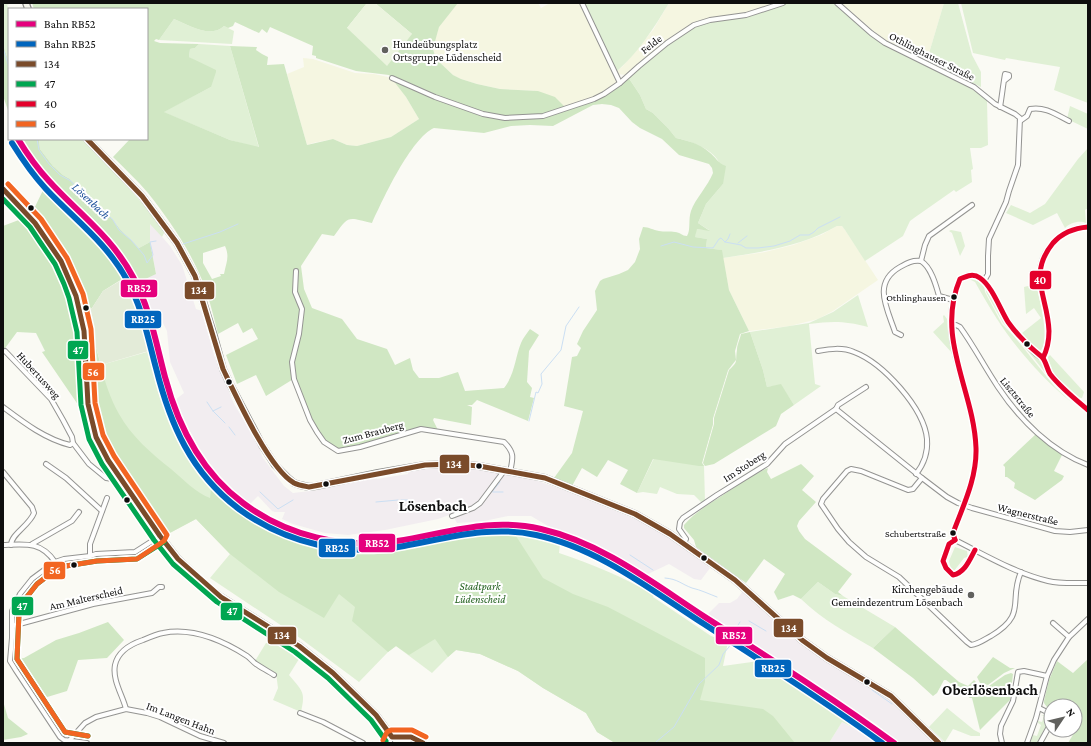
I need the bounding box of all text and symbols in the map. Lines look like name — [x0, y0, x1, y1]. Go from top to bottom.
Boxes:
legend — [8, 8, 148, 140]
text: Bahn RB52 — [44, 17, 96, 31]
street label: Othlinghauser Straße — [887, 29, 977, 84]
street label: Felde — [638, 32, 664, 56]
text: Bahn RB25 — [44, 37, 96, 51]
place label: Hundeübungsplatz Ortsgruppe Lüdenscheid — [393, 38, 502, 64]
marker: Hundeübungsplatz Ortsgruppe Lüdenscheid — [380, 45, 390, 55]
text: 134 — [44, 57, 60, 71]
text: 47 — [44, 77, 56, 91]
text: 40 — [44, 97, 57, 111]
text: 56 — [44, 117, 56, 131]
water label: Lösenbach — [69, 180, 113, 222]
unlabelled marker — [26, 203, 36, 213]
line badge: 40 — [1029, 270, 1052, 290]
text: 40 — [1034, 274, 1047, 286]
line badge: RB52 — [120, 279, 158, 298]
line badge: 134 — [184, 281, 215, 300]
text: RB52 — [127, 282, 151, 294]
text: 134 — [191, 284, 207, 296]
place label: Othlinghausen — [886, 292, 947, 303]
marker: Othlinghausen — [949, 292, 959, 302]
unlabelled marker — [81, 303, 91, 313]
line badge: RB25 — [124, 310, 162, 329]
text: RB25 — [131, 313, 155, 325]
unlabelled marker — [1022, 339, 1032, 349]
line badge: 47 — [67, 340, 89, 360]
text: 47 — [73, 344, 84, 356]
street label: Hubertusweg — [14, 349, 64, 402]
line badge: 56 — [82, 362, 105, 381]
text: 56 — [87, 366, 99, 378]
street label: Lisztstraße — [998, 374, 1038, 420]
unlabelled marker — [224, 377, 234, 387]
street label: Zum Brauberg — [341, 418, 406, 447]
street label: Im Stoberg — [721, 448, 768, 485]
line badge: 134 — [439, 454, 470, 474]
text: 134 — [446, 458, 462, 470]
unlabelled marker — [474, 461, 484, 471]
unlabelled marker — [321, 479, 331, 489]
unlabelled marker — [122, 495, 132, 505]
district label: Lösenbach — [399, 498, 468, 514]
street label: Wagnerstraße — [996, 501, 1060, 528]
place label: Schubertstraße — [885, 528, 947, 539]
marker: Schubertstraße — [948, 528, 958, 538]
line badge: RB52 — [358, 533, 396, 553]
text: RB52 — [365, 537, 389, 549]
line badge: RB25 — [318, 538, 356, 558]
text: RB25 — [325, 542, 349, 554]
unlabelled marker — [699, 553, 709, 563]
unlabelled marker — [69, 560, 79, 570]
line badge: 56 — [43, 561, 66, 580]
text: 56 — [49, 564, 61, 576]
park label: Stadtpark Lüdenscheid — [455, 580, 506, 605]
place label: Kirchengebäude Gemeindezentrum Lösenbach — [831, 583, 963, 608]
street label: Am Malterscheid — [48, 584, 124, 612]
marker: Kirchengebäude Gemeindezentrum Lösenbach — [966, 590, 976, 600]
line badge: 47 — [11, 596, 34, 616]
text: 47 — [17, 600, 28, 612]
line badge: 47 — [220, 602, 243, 621]
text: 47 — [227, 605, 238, 617]
line badge: 134 — [773, 618, 804, 638]
text: 134 — [781, 622, 797, 634]
line badge: 134 — [267, 626, 297, 645]
line badge: RB52 — [715, 626, 753, 645]
text: 134 — [274, 629, 290, 641]
text: RB52 — [722, 629, 746, 641]
line badge: RB25 — [754, 659, 792, 678]
text: RB25 — [761, 662, 785, 674]
unlabelled marker — [862, 677, 872, 687]
district label: Oberlösenbach — [942, 682, 1038, 698]
north arrow — [1043, 698, 1083, 738]
street label: Im Langen Hahn — [144, 699, 217, 738]
text: N — [1064, 706, 1079, 719]

